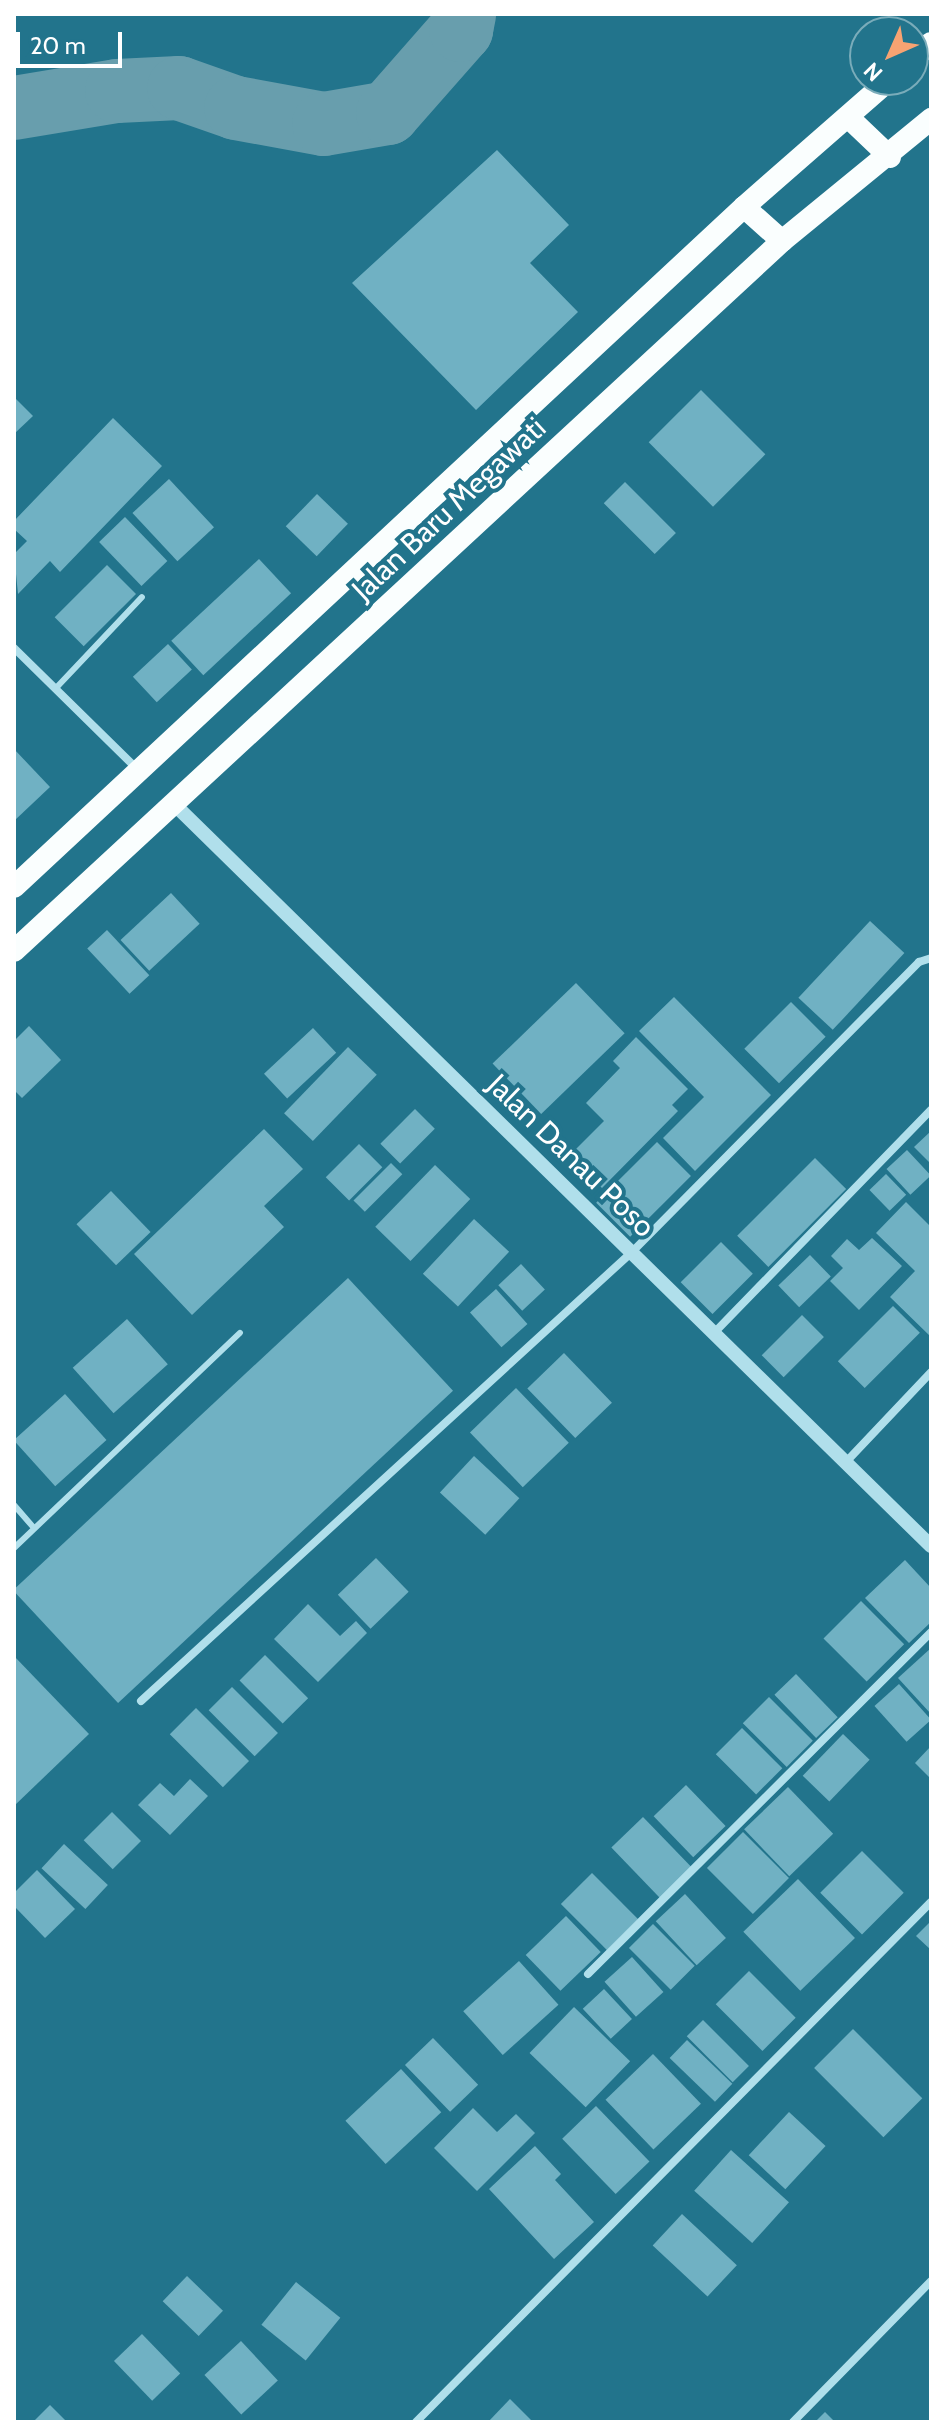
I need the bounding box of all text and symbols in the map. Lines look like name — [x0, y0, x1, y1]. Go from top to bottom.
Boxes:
scale bar — [20, 16, 126, 66]
north arrow — [849, 16, 929, 96]
text: 20 m — [30, 31, 86, 60]
text: N — [858, 57, 888, 87]
street label: Jalan Baru Megawati — [345, 410, 553, 608]
street label: Jalan Danau Poso — [480, 1067, 662, 1245]

